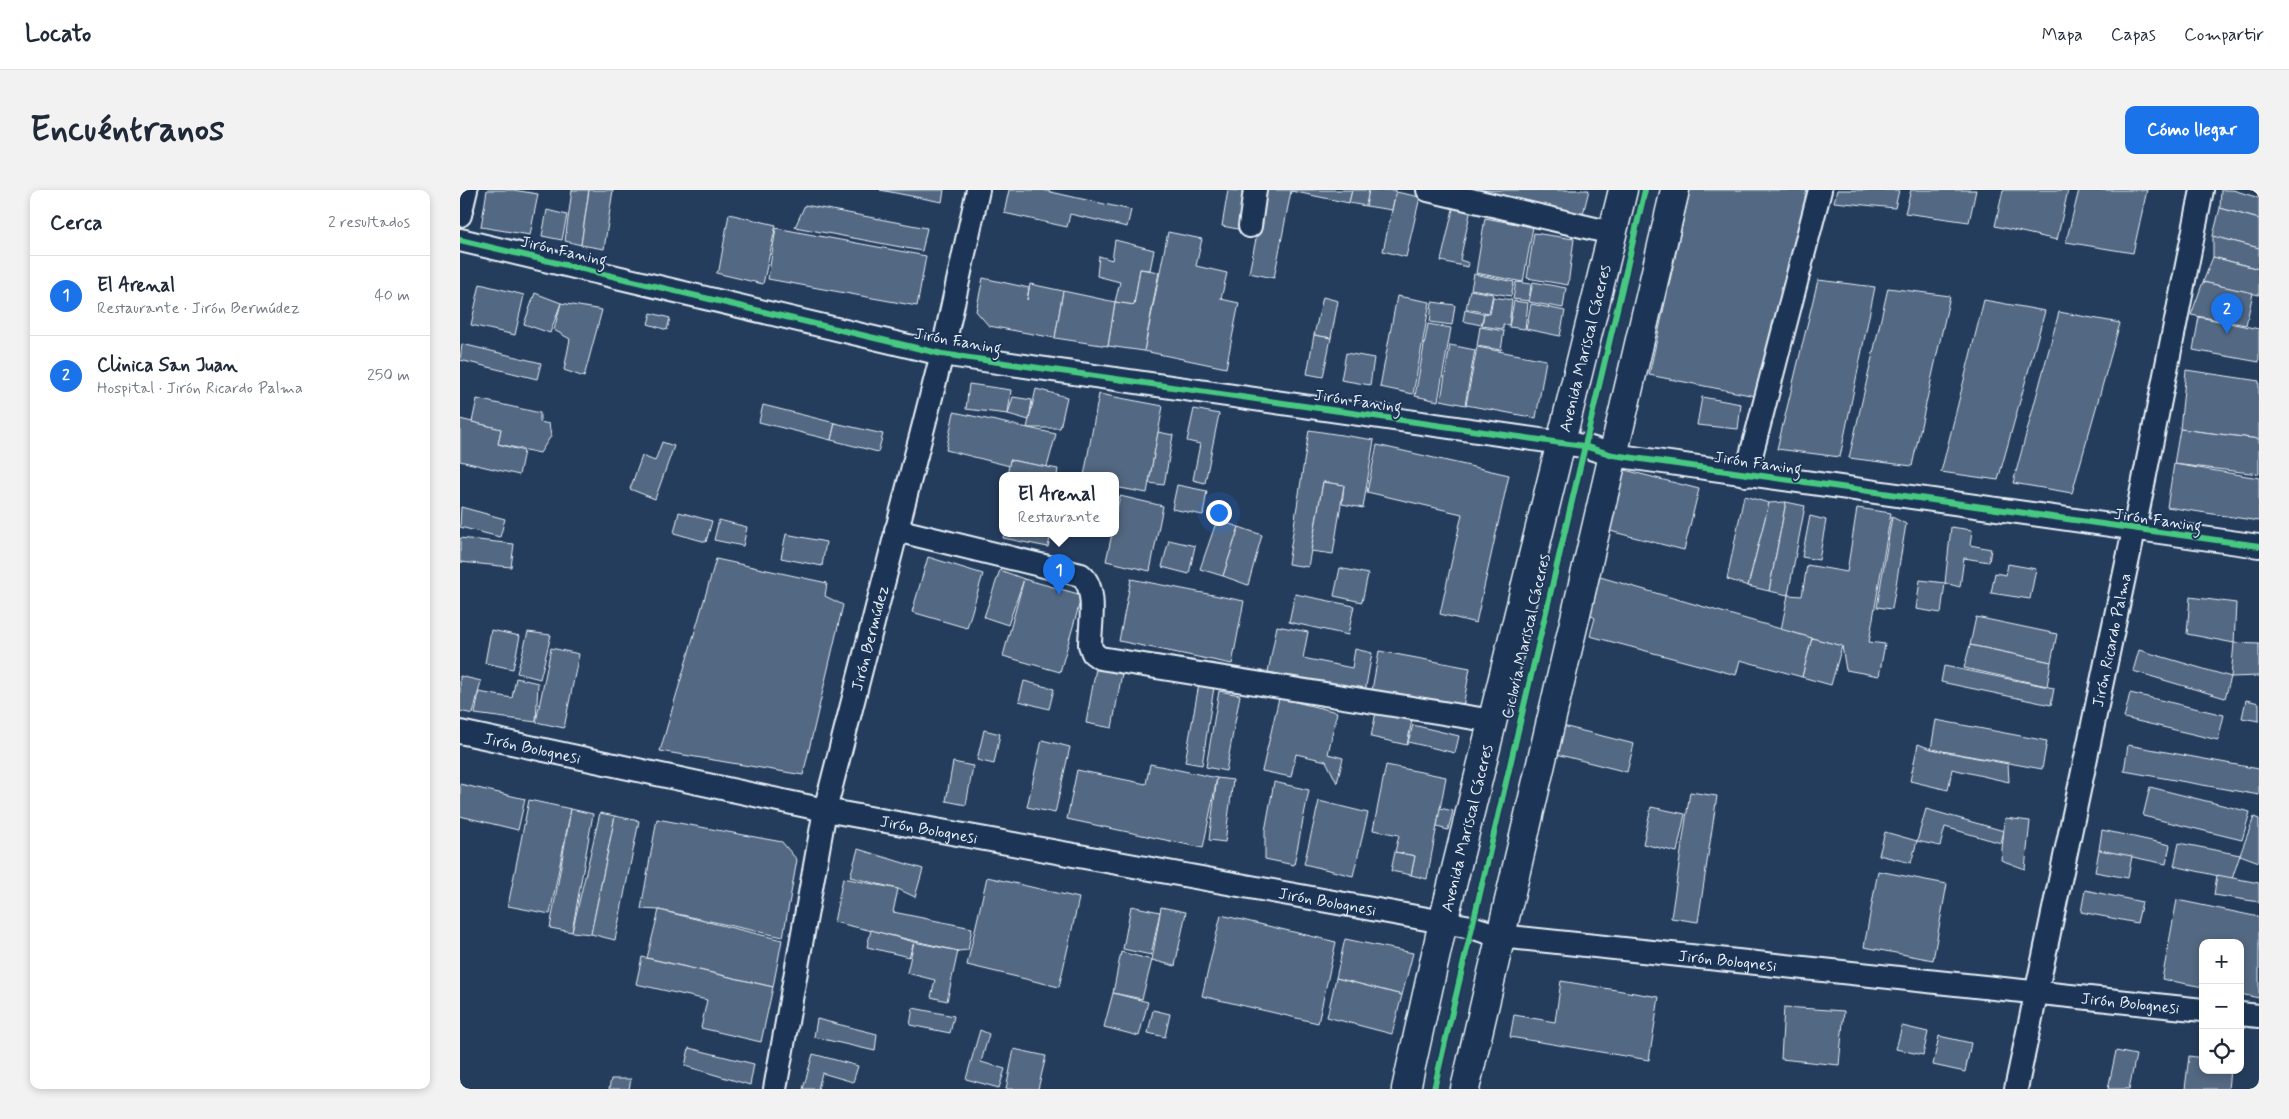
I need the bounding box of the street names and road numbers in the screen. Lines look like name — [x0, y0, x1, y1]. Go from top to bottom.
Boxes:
street label: Jirón Faning — [518, 231, 609, 273]
street label: Avenida Mariscal Cáceres — [1555, 262, 1616, 435]
street label: Jirón Faning — [912, 323, 1003, 360]
street label: Jirón Faning — [1313, 385, 1403, 419]
street label: Jirón Faning — [1713, 447, 1803, 481]
street label: Jirón Faning — [2113, 504, 2203, 538]
street label: Ciclovía Mariscal Cáceres — [1497, 552, 1556, 721]
street label: Jirón Ricardo Palma — [2088, 571, 2137, 709]
street label: Jirón Bermúdez — [847, 583, 894, 693]
street label: Jirón Bolognesi — [482, 728, 583, 770]
street label: Avenida Mariscal Cáceres — [1437, 742, 1498, 914]
street label: Jirón Bolognesi — [878, 811, 980, 850]
street label: Jirón Bolognesi — [1277, 883, 1378, 922]
street label: Jirón Bolognesi — [1677, 946, 1778, 977]
street label: Jirón Bolognesi — [2080, 988, 2181, 1020]

